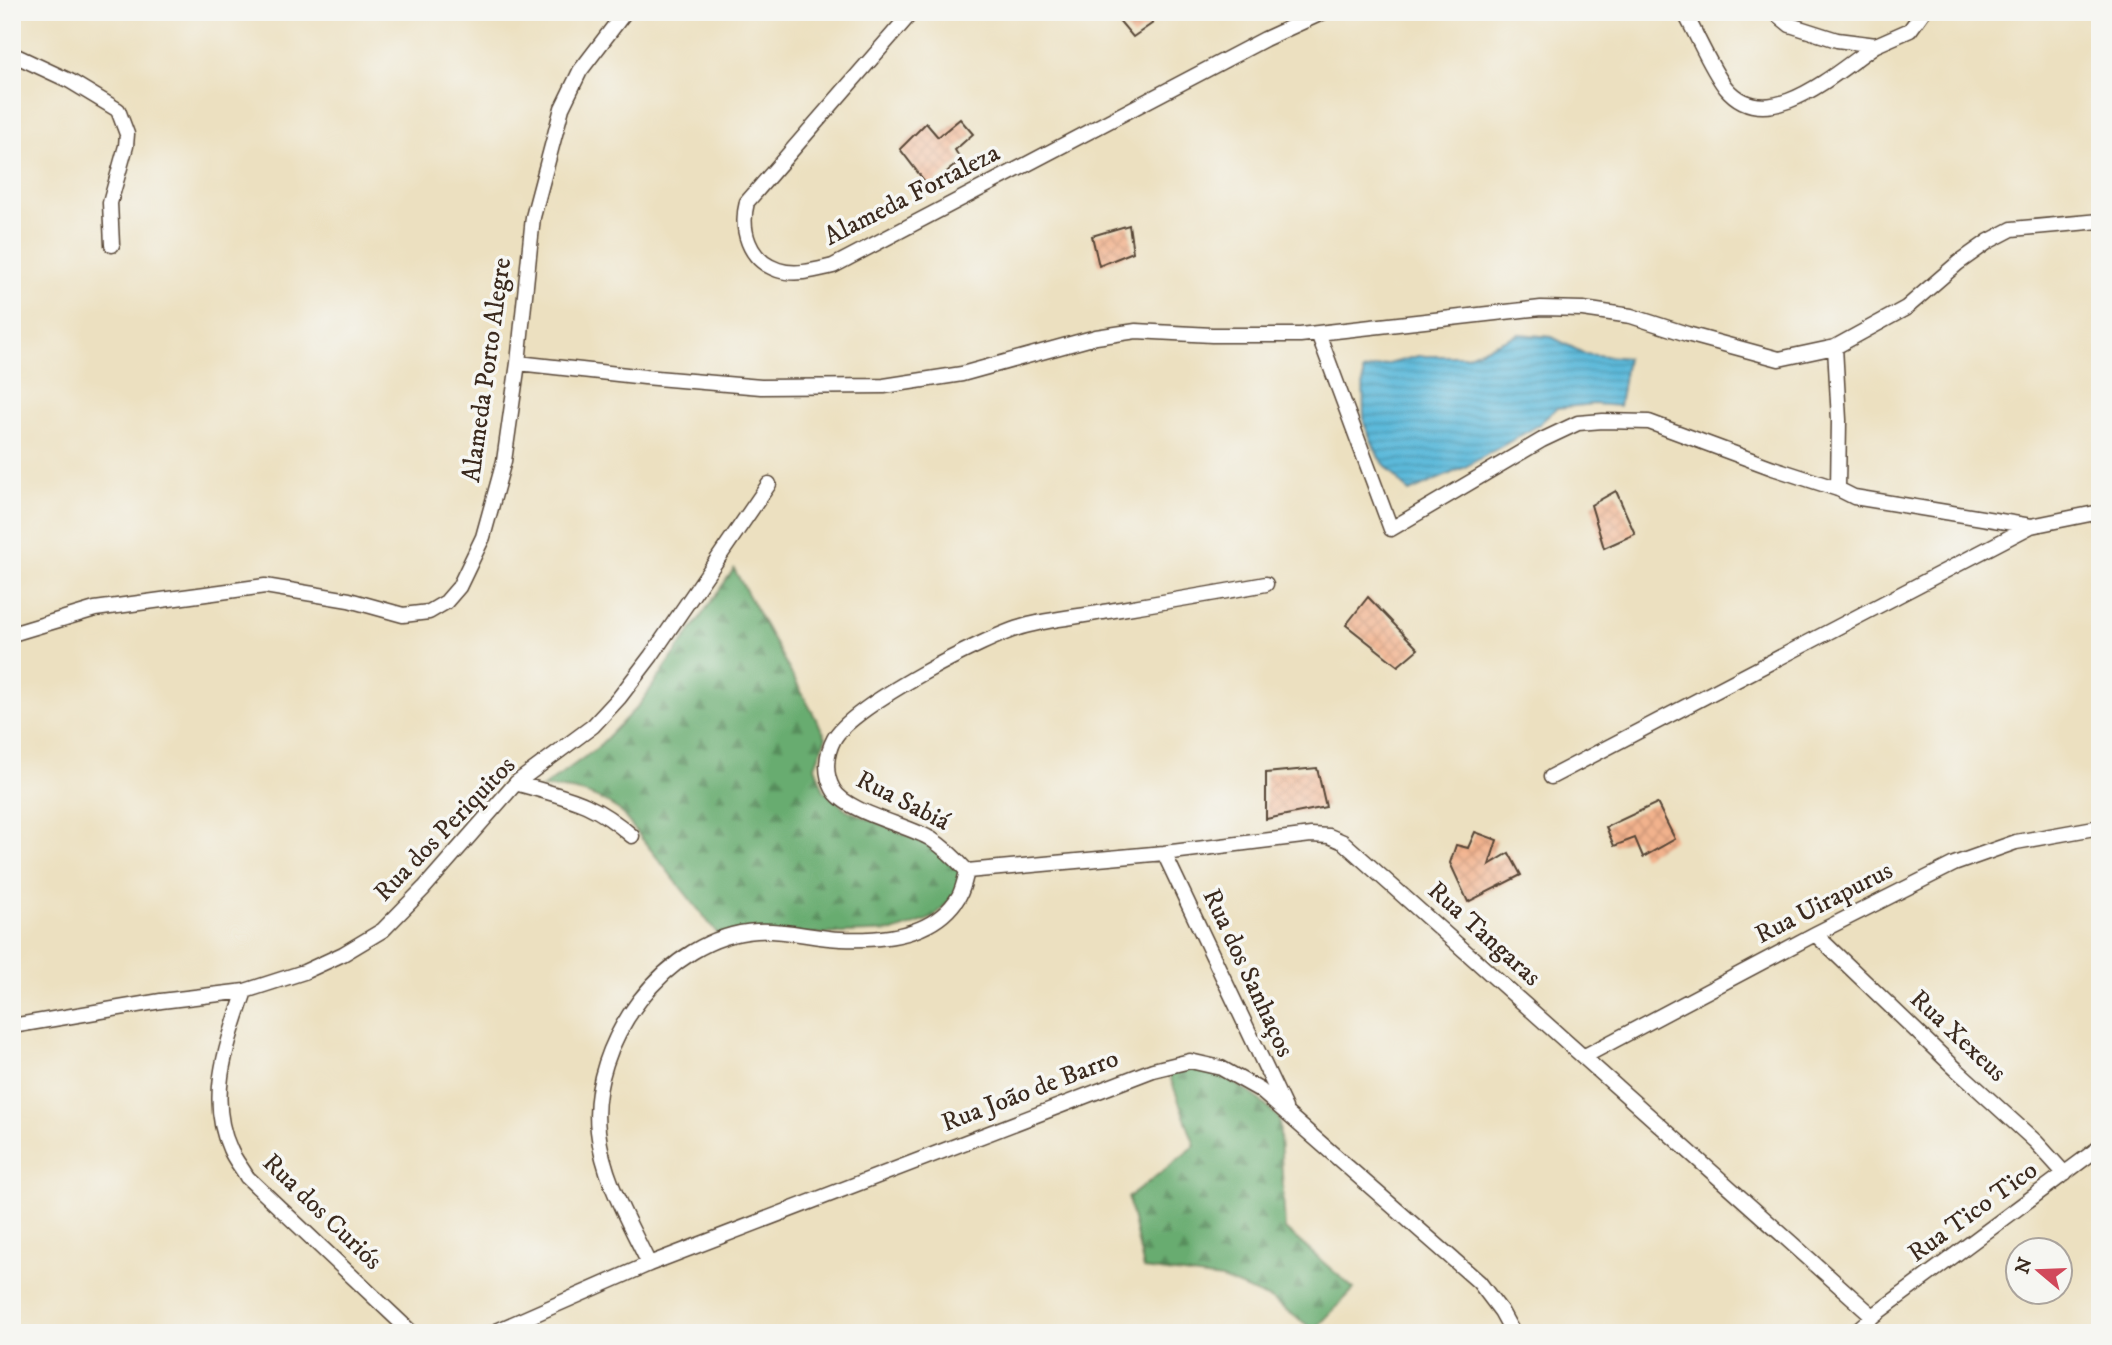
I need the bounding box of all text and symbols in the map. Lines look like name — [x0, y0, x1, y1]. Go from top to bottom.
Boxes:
street label: Alameda Fortaleza — [819, 137, 1005, 253]
street label: Alameda Porto Alegre — [455, 255, 519, 485]
street label: Rua dos Periquitos — [367, 749, 523, 909]
street label: Rua Sabiá — [850, 763, 956, 839]
street label: Rua Uirapurus — [1750, 854, 1898, 952]
street label: Rua Tangaras — [1420, 874, 1548, 994]
street label: Rua dos Sanhaços — [1195, 884, 1301, 1062]
street label: Rua Xexeus — [1903, 983, 2013, 1089]
street label: Rua João de Barro — [937, 1042, 1123, 1140]
street label: Rua dos Curiós — [255, 1147, 389, 1277]
street label: Rua Tico Tico — [1902, 1154, 2044, 1270]
north arrow — [2004, 1236, 2074, 1306]
text: N — [2011, 1254, 2038, 1277]

